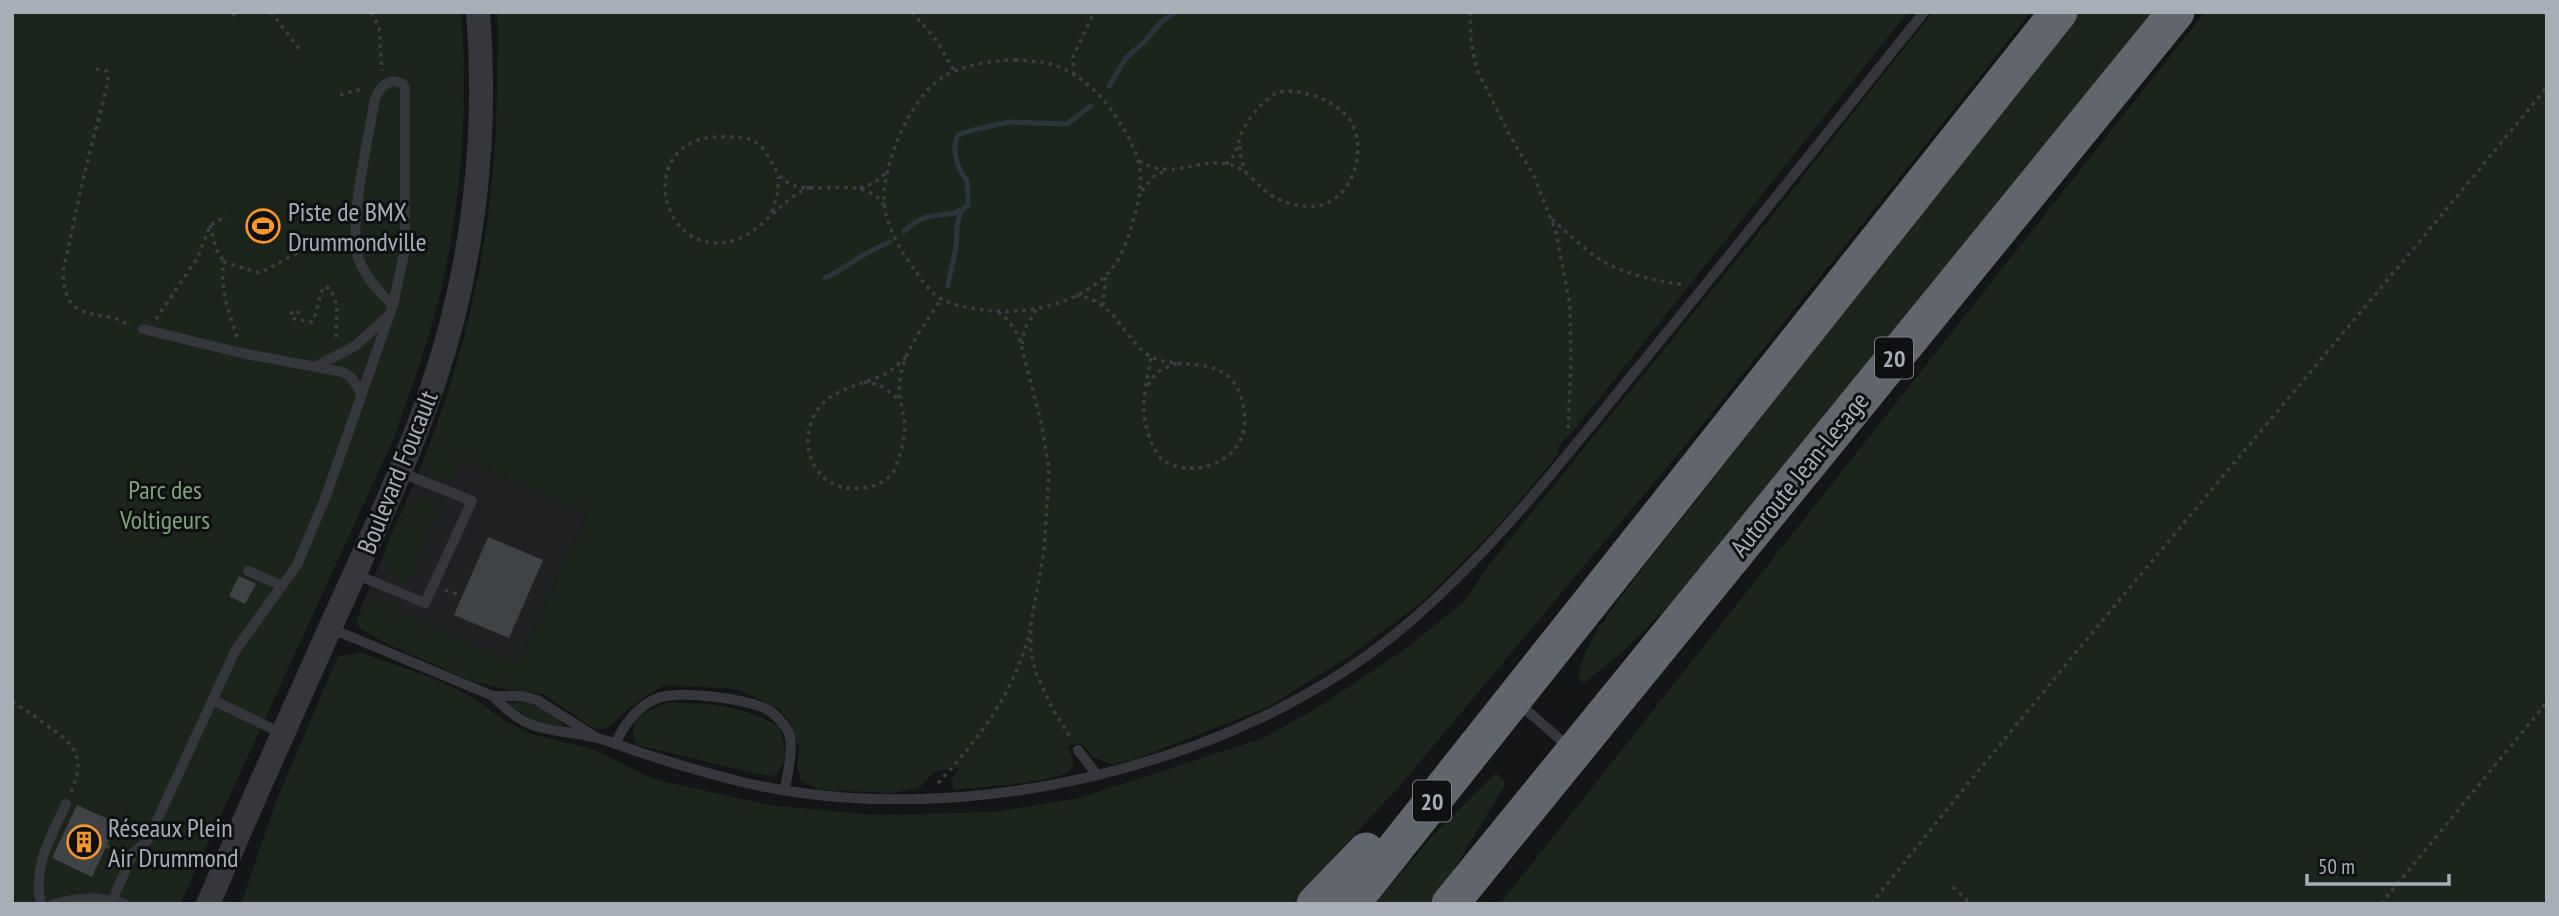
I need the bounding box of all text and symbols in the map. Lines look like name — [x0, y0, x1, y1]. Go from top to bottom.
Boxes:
place label: Piste de BMX Drummondville — [288, 195, 426, 258]
sports icon: Piste de BMX Drummondville — [244, 207, 282, 245]
road number: 20 — [1875, 338, 1913, 379]
street label: Autoroute Jean-Lesage — [1722, 385, 1876, 563]
street label: Boulevard Foucault — [349, 386, 445, 558]
park label: Parc des Voltigeurs — [119, 473, 210, 536]
road number: 20 — [1413, 780, 1451, 822]
place label: Réseaux Plein Air Drummond — [108, 811, 238, 874]
building icon: Réseaux Plein Air Drummond — [65, 823, 103, 861]
scale bar — [2307, 842, 2449, 886]
text: 50 m — [2318, 853, 2355, 880]

